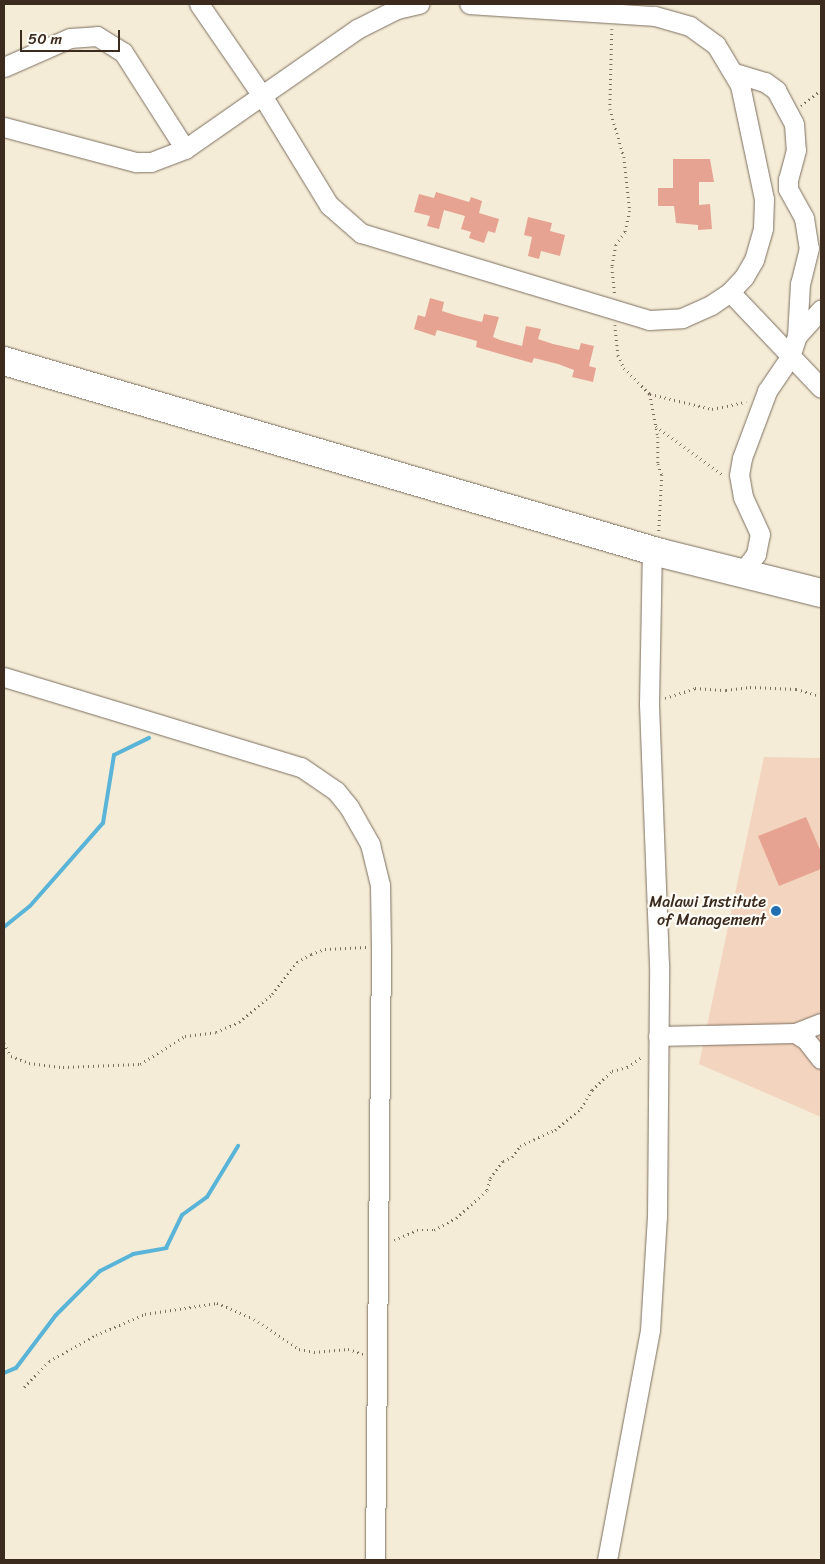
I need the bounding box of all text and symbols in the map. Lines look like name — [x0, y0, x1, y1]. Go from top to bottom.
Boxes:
scale bar — [22, 20, 122, 52]
text: 50 m — [28, 26, 62, 52]
place label: Malawi Institute of Management — [649, 892, 766, 930]
marker: Malawi Institute of Management — [770, 905, 782, 917]

